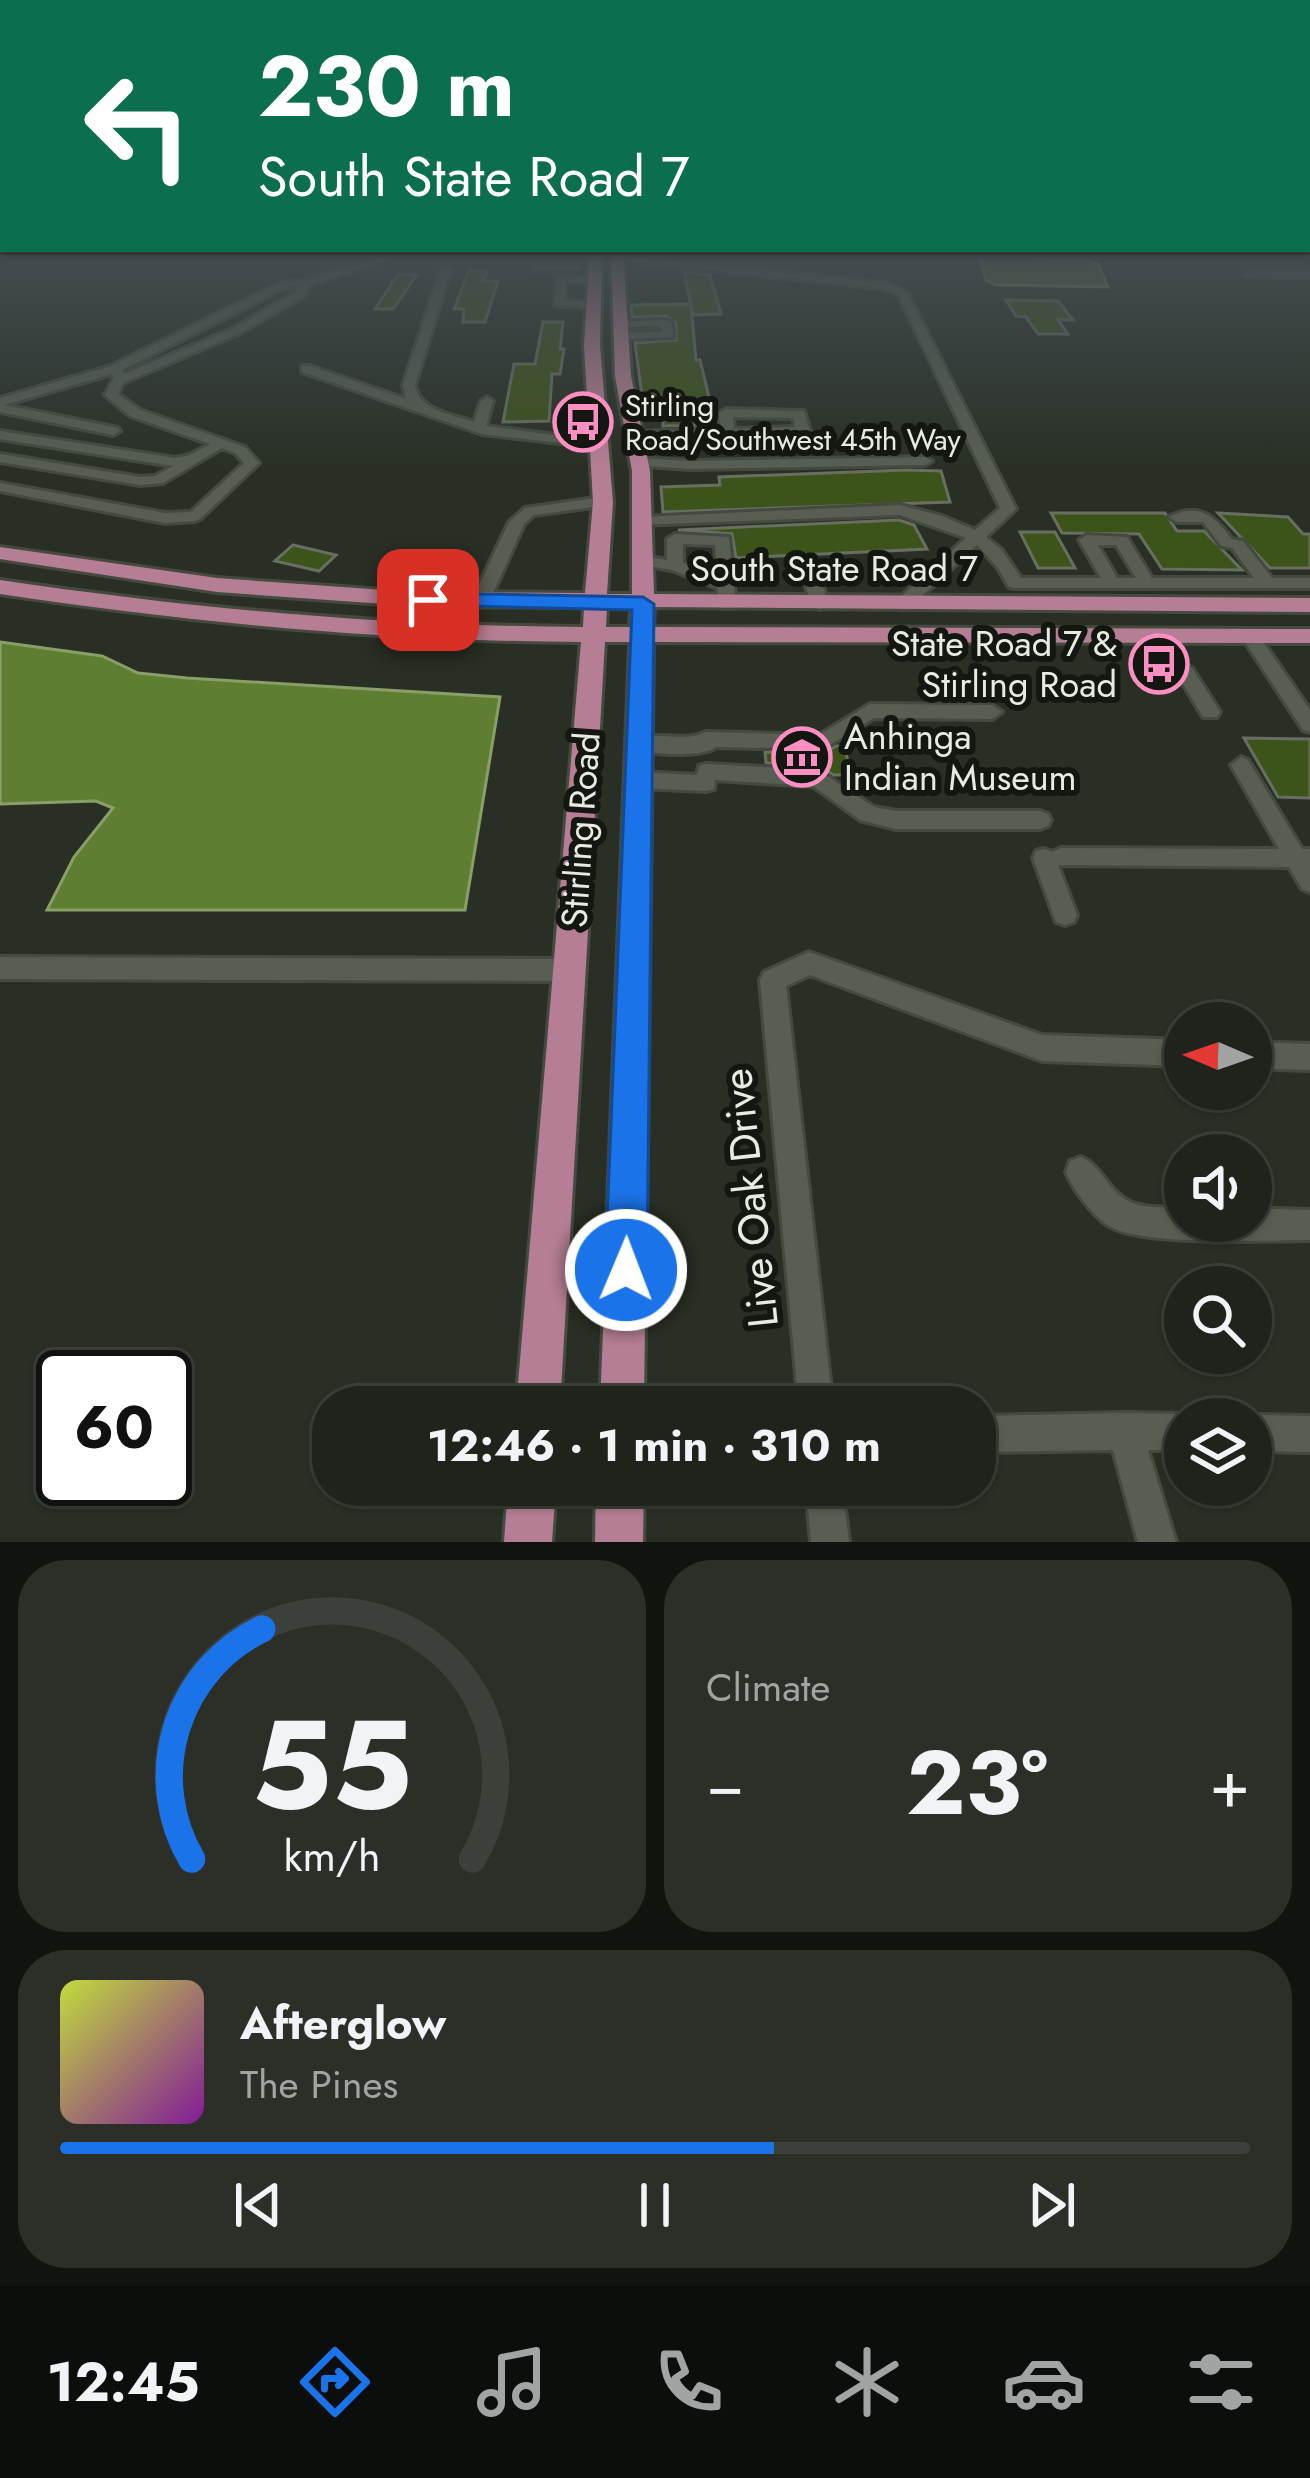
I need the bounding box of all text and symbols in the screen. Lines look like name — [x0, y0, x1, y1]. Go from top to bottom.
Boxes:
text: 230 m — [258, 26, 515, 148]
icon: left — [60, 48, 216, 204]
text: South State Road 7 — [258, 138, 689, 216]
place label: Stirling Road/Southwest 45th Way — [625, 384, 962, 461]
bus stop icon: Stirling Road/Southwest 45th Way — [552, 391, 614, 453]
street label: South State Road 7 — [690, 542, 978, 594]
pin — [377, 549, 479, 651]
icon: arrive — [395, 567, 461, 633]
place label: State Road 7 & Stirling Road — [891, 617, 1117, 710]
bus stop icon: State Road 7 & Stirling Road — [1128, 633, 1190, 695]
place label: Anhinga Indian Museum — [844, 710, 1077, 803]
museum icon: Anhinga Indian Museum — [771, 726, 833, 788]
street label: Stirling Road — [547, 731, 613, 929]
north arrow — [1164, 1002, 1272, 1110]
map controls — [1164, 1002, 1272, 1506]
street label: Live Oak Drive — [706, 1066, 794, 1330]
button: sound — [1164, 1134, 1272, 1242]
position arrow — [563, 1207, 689, 1333]
button: search — [1164, 1266, 1272, 1374]
speed limit sign: 60 — [36, 1350, 192, 1506]
button: layers — [1164, 1398, 1272, 1506]
text: 12:46 · 1 min · 310 m — [427, 1413, 881, 1478]
text: Climate — [706, 1659, 830, 1716]
text: 55 — [251, 1674, 412, 1855]
text: 23° — [906, 1718, 1048, 1848]
text: − — [706, 1736, 745, 1832]
text: + — [1209, 1736, 1250, 1832]
text: km/h — [284, 1825, 380, 1887]
text: Afterglow — [240, 1991, 446, 2056]
text: The Pines — [240, 2056, 398, 2113]
icon: previous — [225, 2172, 291, 2238]
icon: pause — [622, 2172, 688, 2238]
icon: next — [1019, 2172, 1085, 2238]
icon: directions — [293, 2340, 377, 2424]
icon: music — [470, 2340, 554, 2424]
icon: phone — [647, 2340, 731, 2424]
icon: climate — [825, 2340, 909, 2424]
icon: car — [1002, 2340, 1086, 2424]
icon: filters — [1179, 2340, 1263, 2424]
text: 12:45 — [47, 2343, 199, 2421]

